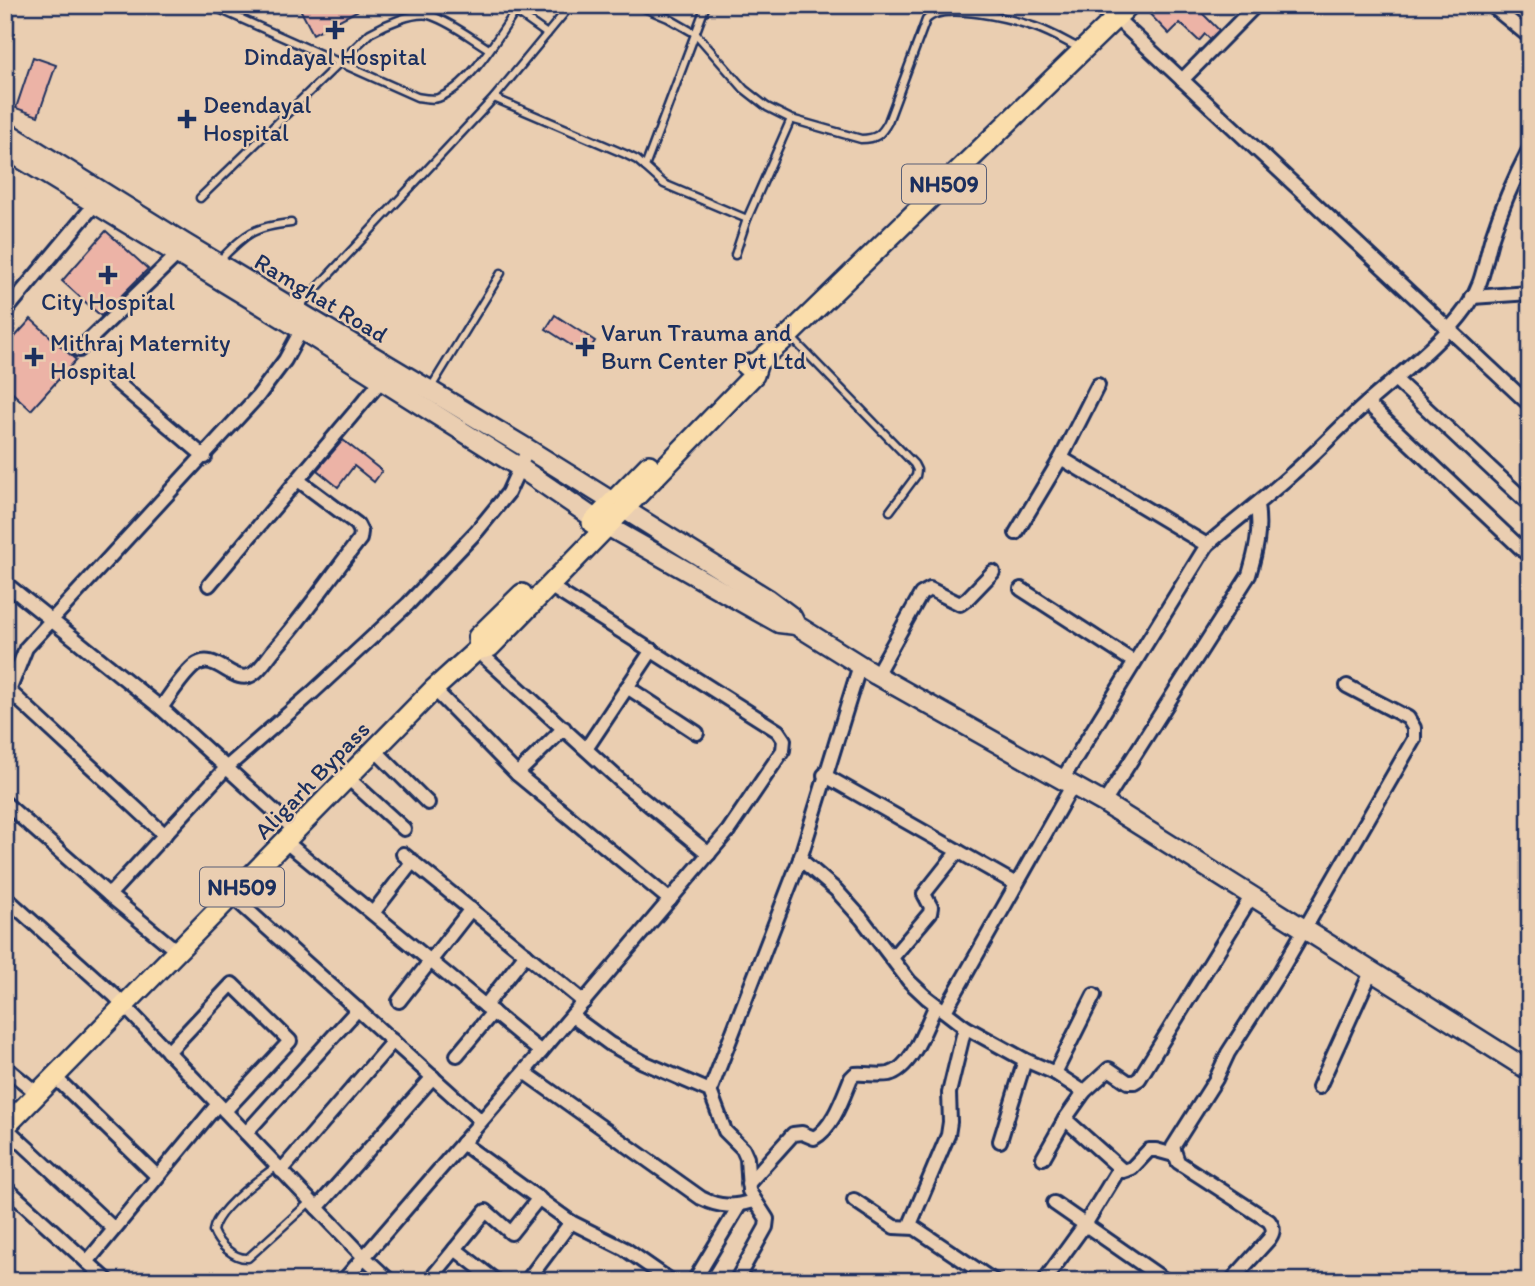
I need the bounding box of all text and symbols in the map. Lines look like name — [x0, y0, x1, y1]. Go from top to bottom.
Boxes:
marker: Dindayal Hospital — [325, 20, 345, 40]
place label: Dindayal Hospital — [244, 42, 427, 71]
place label: Deendayal Hospital — [203, 90, 311, 147]
marker: Deendayal Hospital — [177, 109, 197, 129]
road number: NH509 — [902, 164, 986, 204]
street label: Ramghat Road — [249, 246, 393, 349]
marker: City Hospital — [98, 265, 118, 285]
place label: City Hospital — [41, 287, 175, 316]
place label: Varun Trauma and Burn Center Pvt Ltd — [601, 318, 806, 375]
place label: Mithraj Maternity Hospital — [50, 328, 231, 385]
marker: Varun Trauma and Burn Center Pvt Ltd — [575, 337, 595, 357]
marker: Mithraj Maternity Hospital — [24, 347, 44, 367]
street label: Aligarh Bypass — [248, 714, 375, 845]
road number: NH509 — [200, 867, 284, 906]

